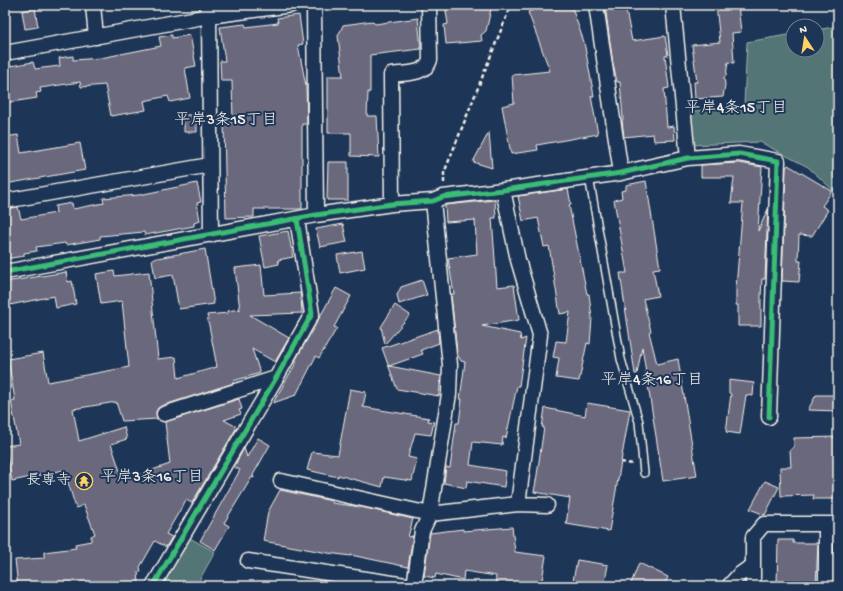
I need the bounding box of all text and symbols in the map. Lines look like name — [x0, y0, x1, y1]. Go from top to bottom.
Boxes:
north arrow — [785, 18, 825, 58]
text: N — [799, 24, 808, 37]
district label: 平岸4条15丁目 — [685, 99, 787, 119]
district label: 平岸3条15丁目 — [174, 111, 278, 131]
district label: 平岸4条16丁目 — [601, 371, 703, 391]
district label: 平岸3条16丁目 — [101, 468, 203, 488]
place label: 長専寺 — [26, 471, 71, 490]
temple icon: 長専寺 — [74, 471, 94, 491]

